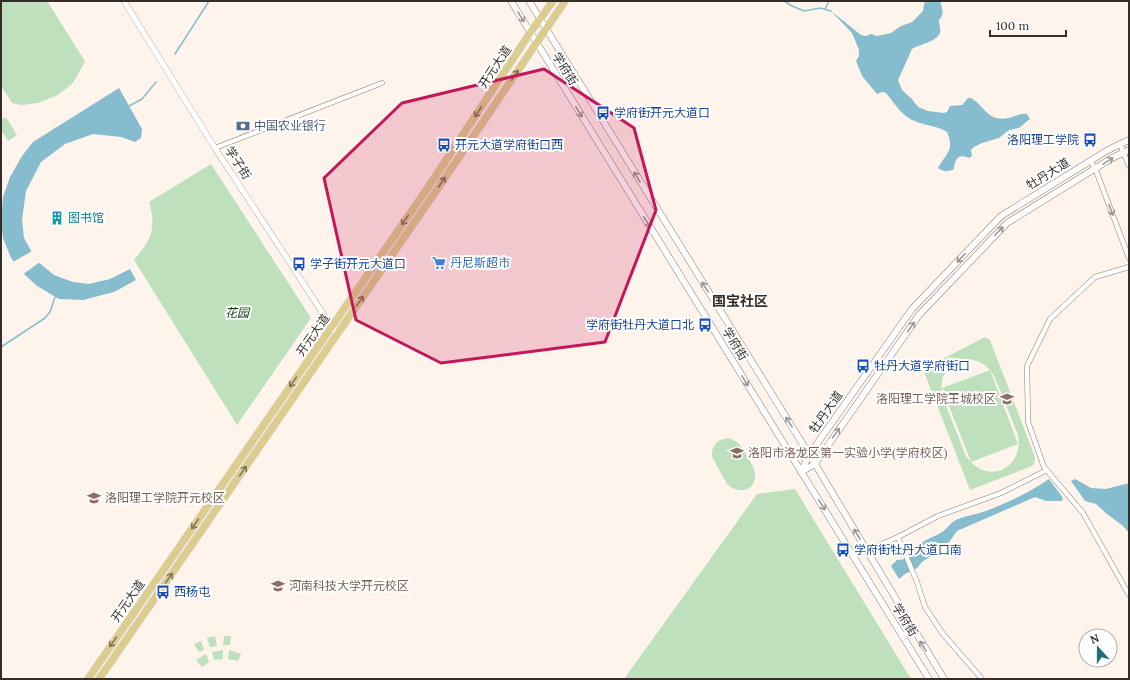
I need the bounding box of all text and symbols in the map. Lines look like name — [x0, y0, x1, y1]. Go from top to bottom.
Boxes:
one-way arrow — [517, 11, 525, 23]
scale bar — [990, 12, 1066, 38]
text: 100 m — [996, 18, 1029, 33]
street label: 开元大道 — [475, 43, 514, 91]
street label: 学府街 — [550, 49, 581, 88]
one-way arrow — [511, 69, 519, 80]
bus stop icon: 学府街开元大道口 — [595, 105, 611, 121]
place label: 学府街开元大道口 — [614, 105, 710, 120]
one-way arrow — [474, 106, 482, 117]
one-way arrow — [575, 106, 583, 118]
bank icon: 中国农业银行 — [235, 118, 251, 134]
place label: 中国农业银行 — [254, 118, 326, 133]
place label: 洛阳理工学院 — [1007, 132, 1079, 147]
bus stop icon: 洛阳理工学院 — [1082, 132, 1098, 148]
bus stop icon: 开元大道学府街口西 — [436, 137, 452, 153]
place label: 开元大道学府街口西 — [455, 137, 563, 152]
street label: 学子街 — [222, 144, 255, 182]
street label: 牡丹大道 — [1023, 154, 1072, 193]
one-way arrow — [1102, 156, 1114, 164]
one-way arrow — [633, 172, 641, 183]
one-way arrow — [438, 177, 446, 188]
one-way arrow — [1107, 203, 1115, 215]
building icon: 图书馆 — [49, 210, 65, 226]
place label: 图书馆 — [68, 210, 104, 225]
one-way arrow — [401, 214, 409, 225]
one-way arrow — [643, 216, 651, 227]
one-way arrow — [994, 227, 1003, 237]
one-way arrow — [956, 253, 966, 263]
supermarket icon: 丹尼斯超市 — [431, 255, 447, 271]
place label: 丹尼斯超市 — [450, 255, 510, 270]
bus stop icon: 学子街开元大道口 — [291, 256, 307, 272]
place label: 学子街开元大道口 — [310, 256, 406, 271]
one-way arrow — [701, 281, 709, 293]
district label: 国宝社区 — [712, 292, 768, 310]
one-way arrow — [356, 296, 364, 307]
park label: 花园 — [225, 305, 251, 320]
street label: 开元大道 — [293, 311, 333, 359]
place label: 学府街牡丹大道口北 — [586, 317, 694, 332]
bus stop icon: 学府街牡丹大道口北 — [697, 317, 713, 333]
one-way arrow — [907, 322, 915, 333]
street label: 学府街 — [720, 324, 751, 363]
bus stop icon: 牡丹大道学府街口 — [855, 358, 871, 374]
place label: 牡丹大道学府街口 — [874, 358, 970, 373]
one-way arrow — [741, 375, 749, 386]
one-way arrow — [289, 376, 297, 387]
street label: 牡丹大道 — [806, 388, 846, 436]
place label: 洛阳理工学院王城校区 — [876, 391, 996, 406]
school or university icon: 洛阳理工学院王城校区 — [999, 391, 1015, 407]
one-way arrow — [784, 416, 792, 428]
one-way arrow — [832, 428, 840, 439]
school or university icon: 洛阳市洛龙区第一实验小学(学府校区) — [729, 445, 745, 461]
place label: 洛阳市洛龙区第一实验小学(学府校区) — [748, 445, 948, 461]
one-way arrow — [239, 466, 247, 477]
school or university icon: 洛阳理工学院开元校区 — [86, 490, 102, 506]
place label: 洛阳理工学院开元校区 — [105, 490, 225, 505]
one-way arrow — [818, 499, 826, 510]
one-way arrow — [191, 518, 199, 529]
one-way arrow — [852, 528, 860, 540]
bus stop icon: 学府街牡丹大道口南 — [835, 542, 851, 558]
place label: 学府街牡丹大道口南 — [854, 542, 962, 557]
one-way arrow — [165, 573, 173, 584]
street label: 开元大道 — [108, 577, 148, 625]
school or university icon: 河南科技大学开元校区 — [270, 578, 286, 594]
place label: 河南科技大学开元校区 — [289, 578, 409, 593]
bus stop icon: 西杨屯 — [155, 584, 171, 600]
place label: 西杨屯 — [174, 584, 210, 599]
street label: 学府街 — [890, 600, 921, 639]
north arrow — [1078, 628, 1118, 668]
text: N — [1088, 630, 1101, 647]
one-way arrow — [109, 636, 117, 647]
one-way arrow — [919, 640, 927, 652]

